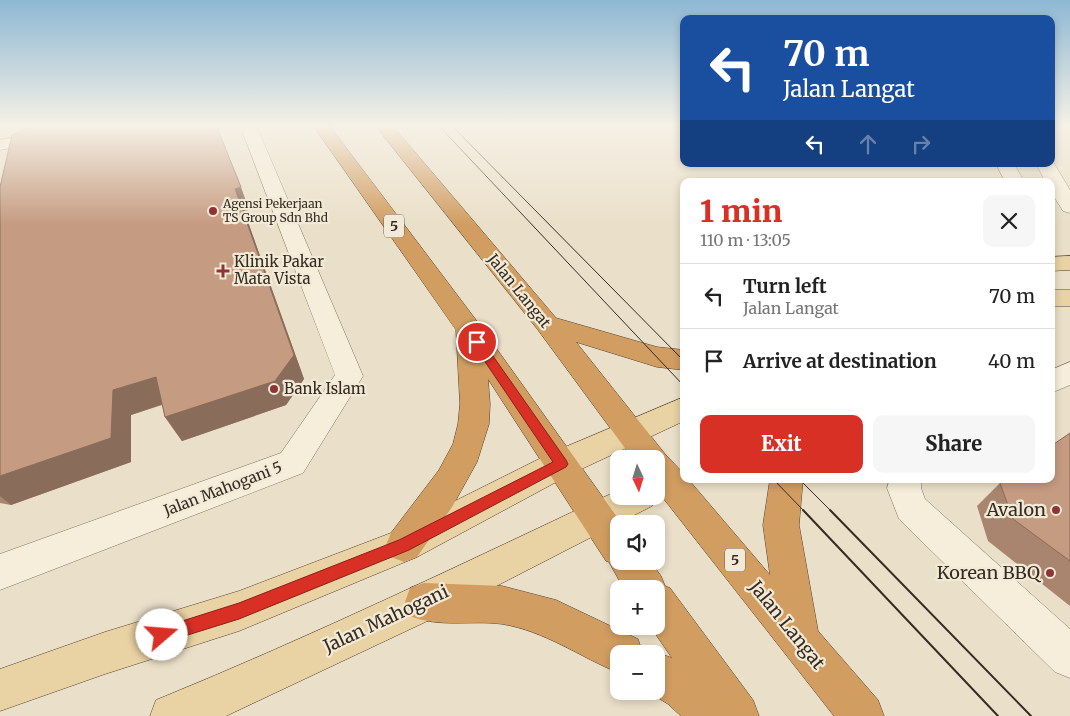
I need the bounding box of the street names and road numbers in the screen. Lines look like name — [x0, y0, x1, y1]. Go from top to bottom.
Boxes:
road number: 5 — [384, 215, 404, 238]
street label: Jalan Langat — [483, 249, 555, 332]
street label: Jalan Mahogani 5 — [160, 457, 285, 520]
road number: 5 — [725, 548, 745, 572]
street label: Jalan Langat — [744, 575, 830, 674]
street label: Jalan Mahogani — [319, 579, 452, 658]

